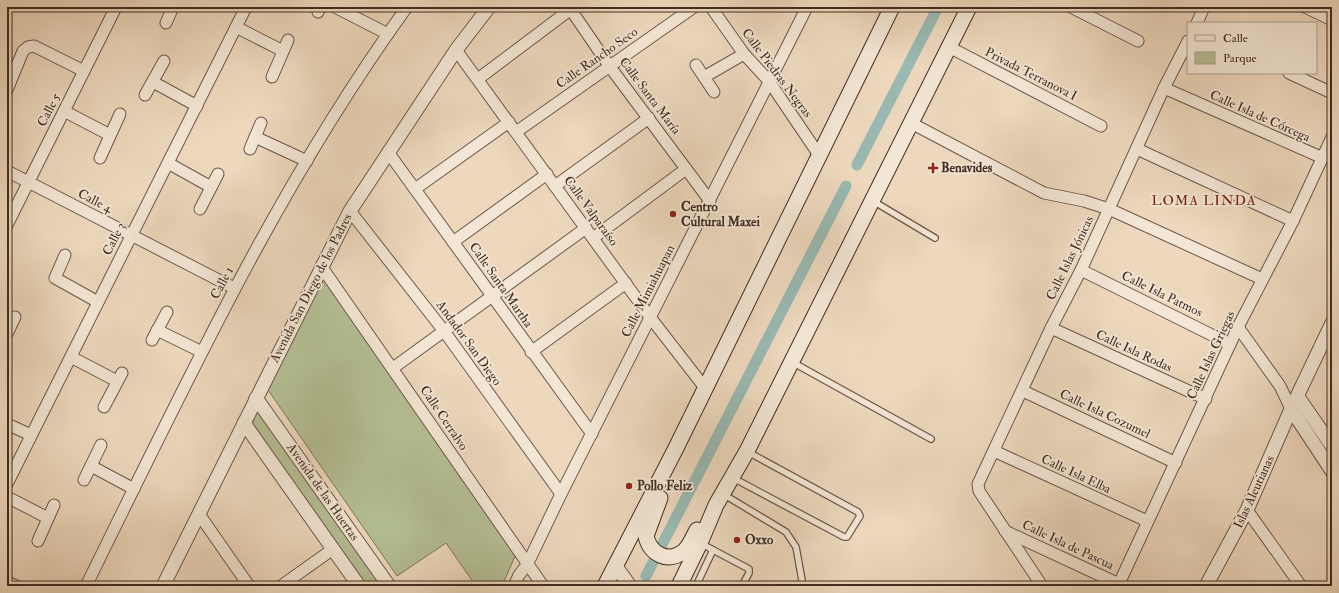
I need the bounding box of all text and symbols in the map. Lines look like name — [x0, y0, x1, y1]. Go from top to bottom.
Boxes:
legend — [1187, 22, 1317, 74]
street label: Calle Rancho Seco — [553, 24, 641, 92]
street label: Calle Piedras Negras — [738, 25, 816, 121]
text: Calle — [1223, 31, 1248, 46]
street label: Privada Terranova I — [982, 44, 1080, 104]
text: Parque — [1223, 51, 1257, 66]
street label: Calle Santa María — [616, 54, 685, 138]
street label: Calle Isla de Córcega — [1207, 87, 1313, 146]
street label: Calle 5 — [34, 90, 64, 129]
place label: Benavides — [941, 160, 993, 176]
marker: Benavides — [928, 163, 938, 173]
street label: Calle Valparaíso — [559, 173, 622, 250]
street label: Calle 4 — [75, 186, 116, 217]
district label: LOMA LINDA — [1151, 192, 1257, 209]
place label: Centro Cultural Maxei — [681, 199, 761, 230]
marker: Centro Cultural Maxei — [668, 209, 678, 219]
street label: Avenida San Diego de los Padres — [266, 210, 356, 366]
street label: Calle Islas Jónicas — [1043, 213, 1097, 303]
street label: Calle 3 — [99, 220, 129, 258]
street label: Calle Santa Martha — [466, 239, 537, 331]
street label: Calle Mimiahuapan — [618, 242, 679, 340]
street label: Calle 1 — [207, 264, 237, 302]
street label: Calle Isla Patmos — [1119, 267, 1206, 321]
street label: Andador San Diego — [432, 297, 505, 389]
street label: Calle Islas Griegas — [1183, 308, 1239, 402]
street label: Calle Isla Rodas — [1093, 326, 1175, 376]
street label: Calle Cerralvo — [417, 383, 471, 453]
street label: Calle Isla Cozumel — [1057, 386, 1154, 442]
street label: Avenida de las Huertas — [283, 439, 363, 544]
street label: Calle Isla Elba — [1039, 451, 1114, 497]
street label: Islas Aleutianas — [1230, 452, 1278, 531]
place label: Pollo Feliz — [637, 478, 693, 494]
marker: Pollo Feliz — [624, 481, 634, 491]
street label: Calle Isla de Pascua — [1019, 517, 1117, 574]
place label: Oxxo — [745, 532, 774, 548]
marker: Oxxo — [732, 535, 742, 545]

